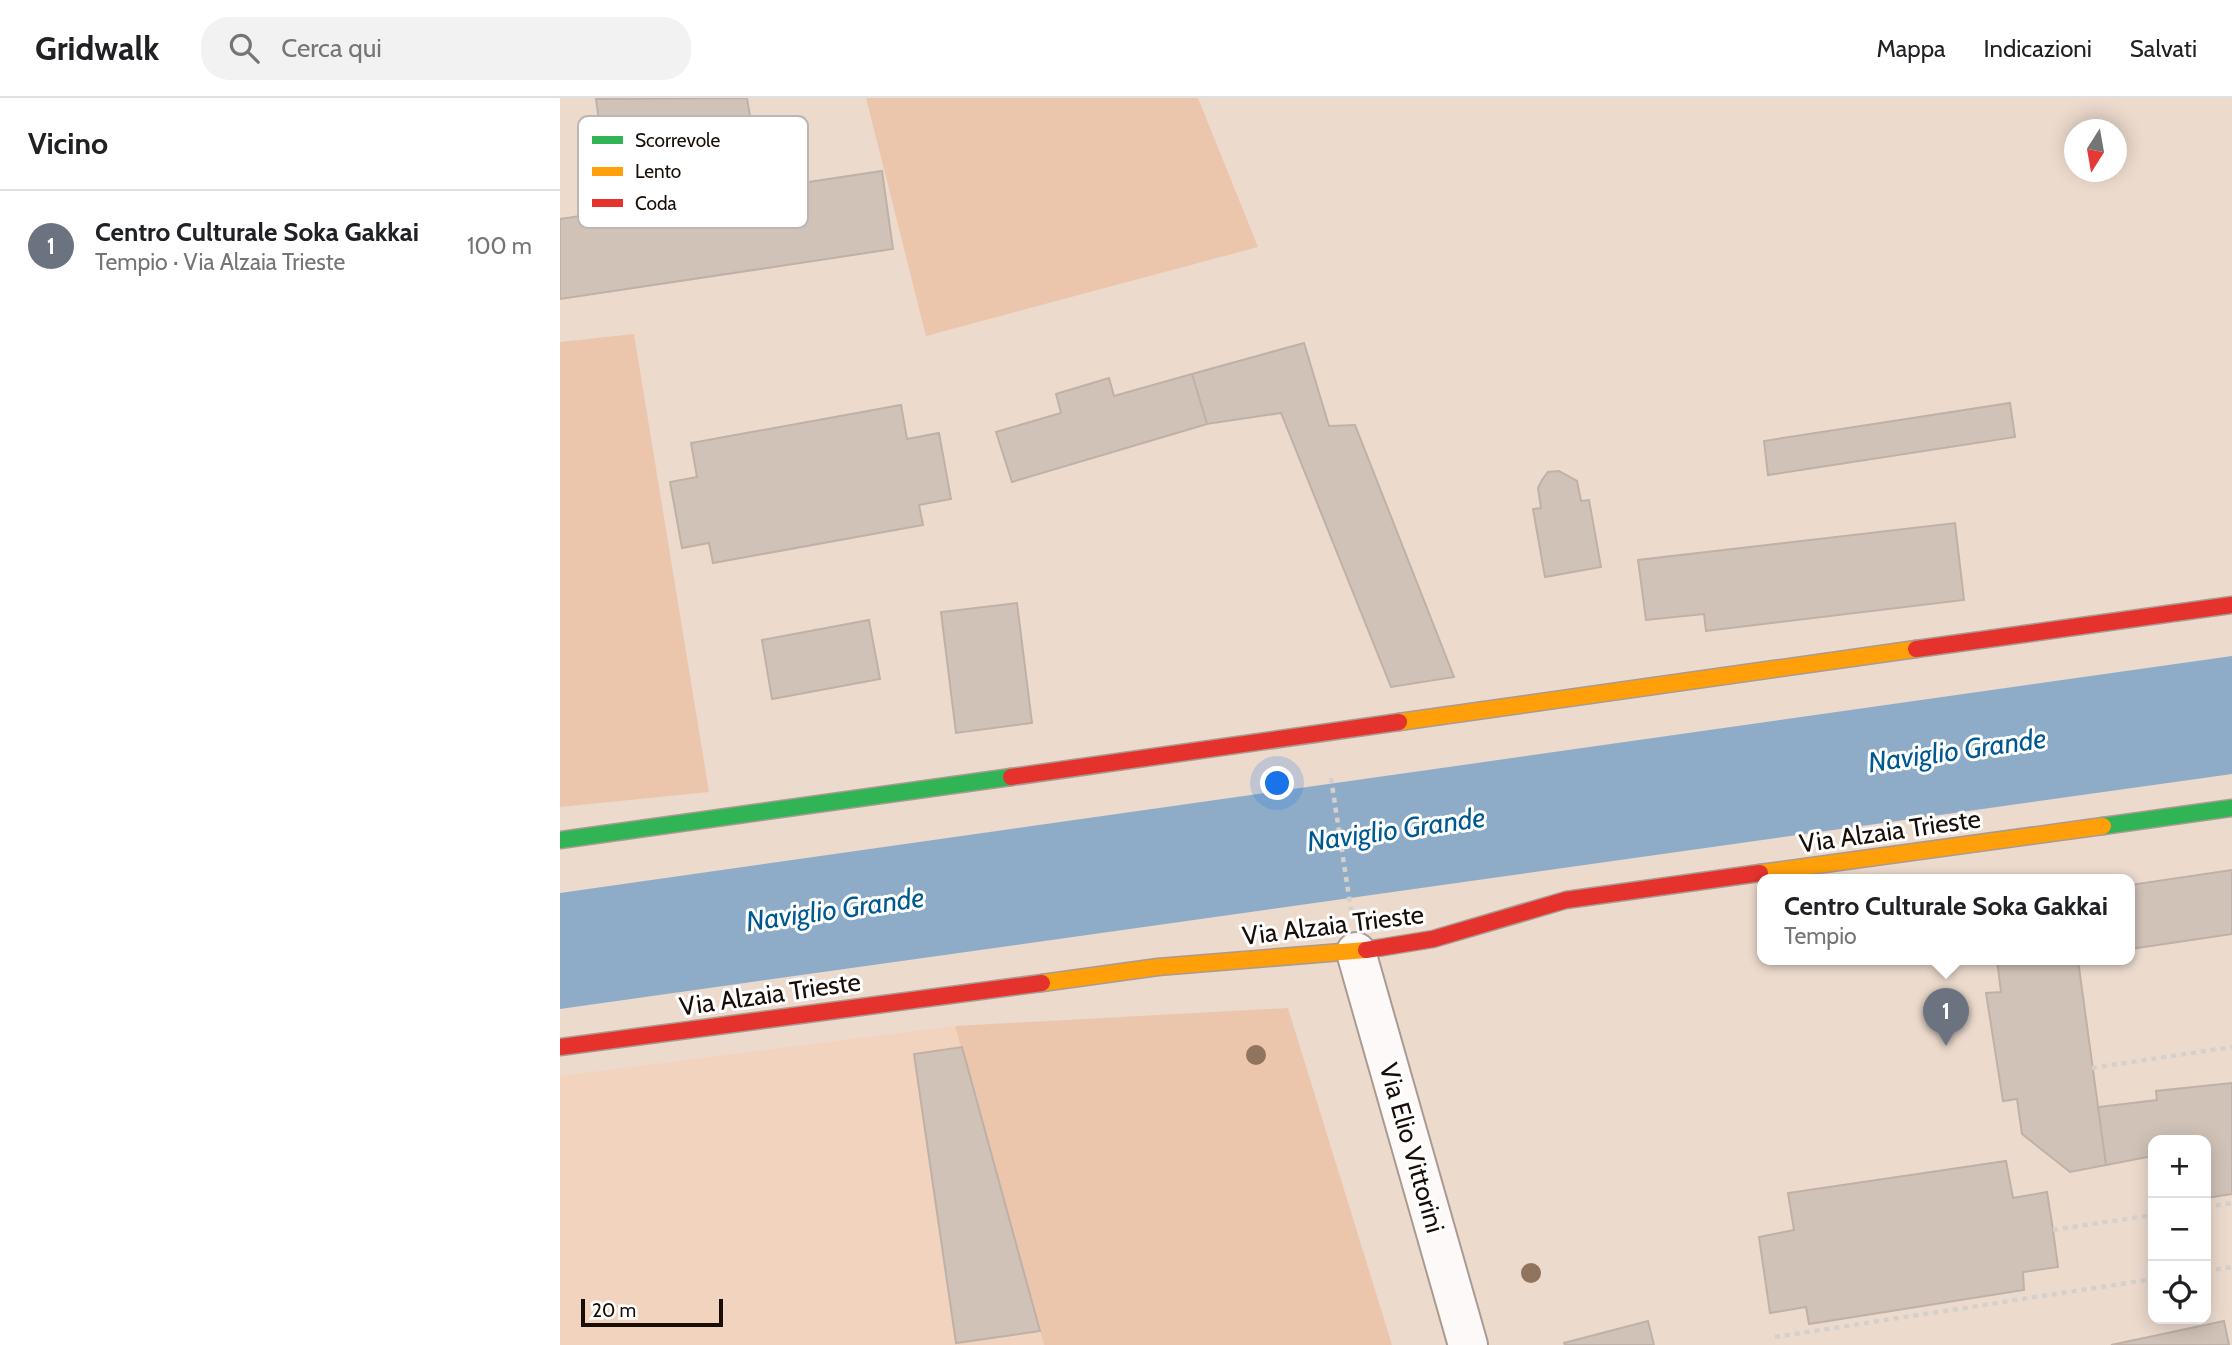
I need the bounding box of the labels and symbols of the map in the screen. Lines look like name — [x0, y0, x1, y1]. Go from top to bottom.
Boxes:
legend — [578, 116, 808, 228]
north arrow — [2064, 119, 2127, 182]
text: Scorrevole — [635, 129, 720, 152]
text: Lento — [635, 160, 681, 183]
text: Coda — [635, 192, 677, 215]
water label: Naviglio Grande — [1866, 721, 2048, 779]
your location — [1260, 766, 1294, 800]
water label: Naviglio Grande — [1305, 800, 1487, 858]
street label: Via Alzaia Trieste — [1797, 802, 1983, 860]
water label: Naviglio Grande — [744, 880, 926, 938]
street label: Via Alzaia Trieste — [1240, 898, 1426, 952]
street label: Via Alzaia Trieste — [677, 965, 863, 1023]
pin: 1 — [1923, 988, 1969, 1046]
street label: Via Elio Vittorini — [1372, 1059, 1452, 1237]
scale bar — [581, 1296, 723, 1328]

